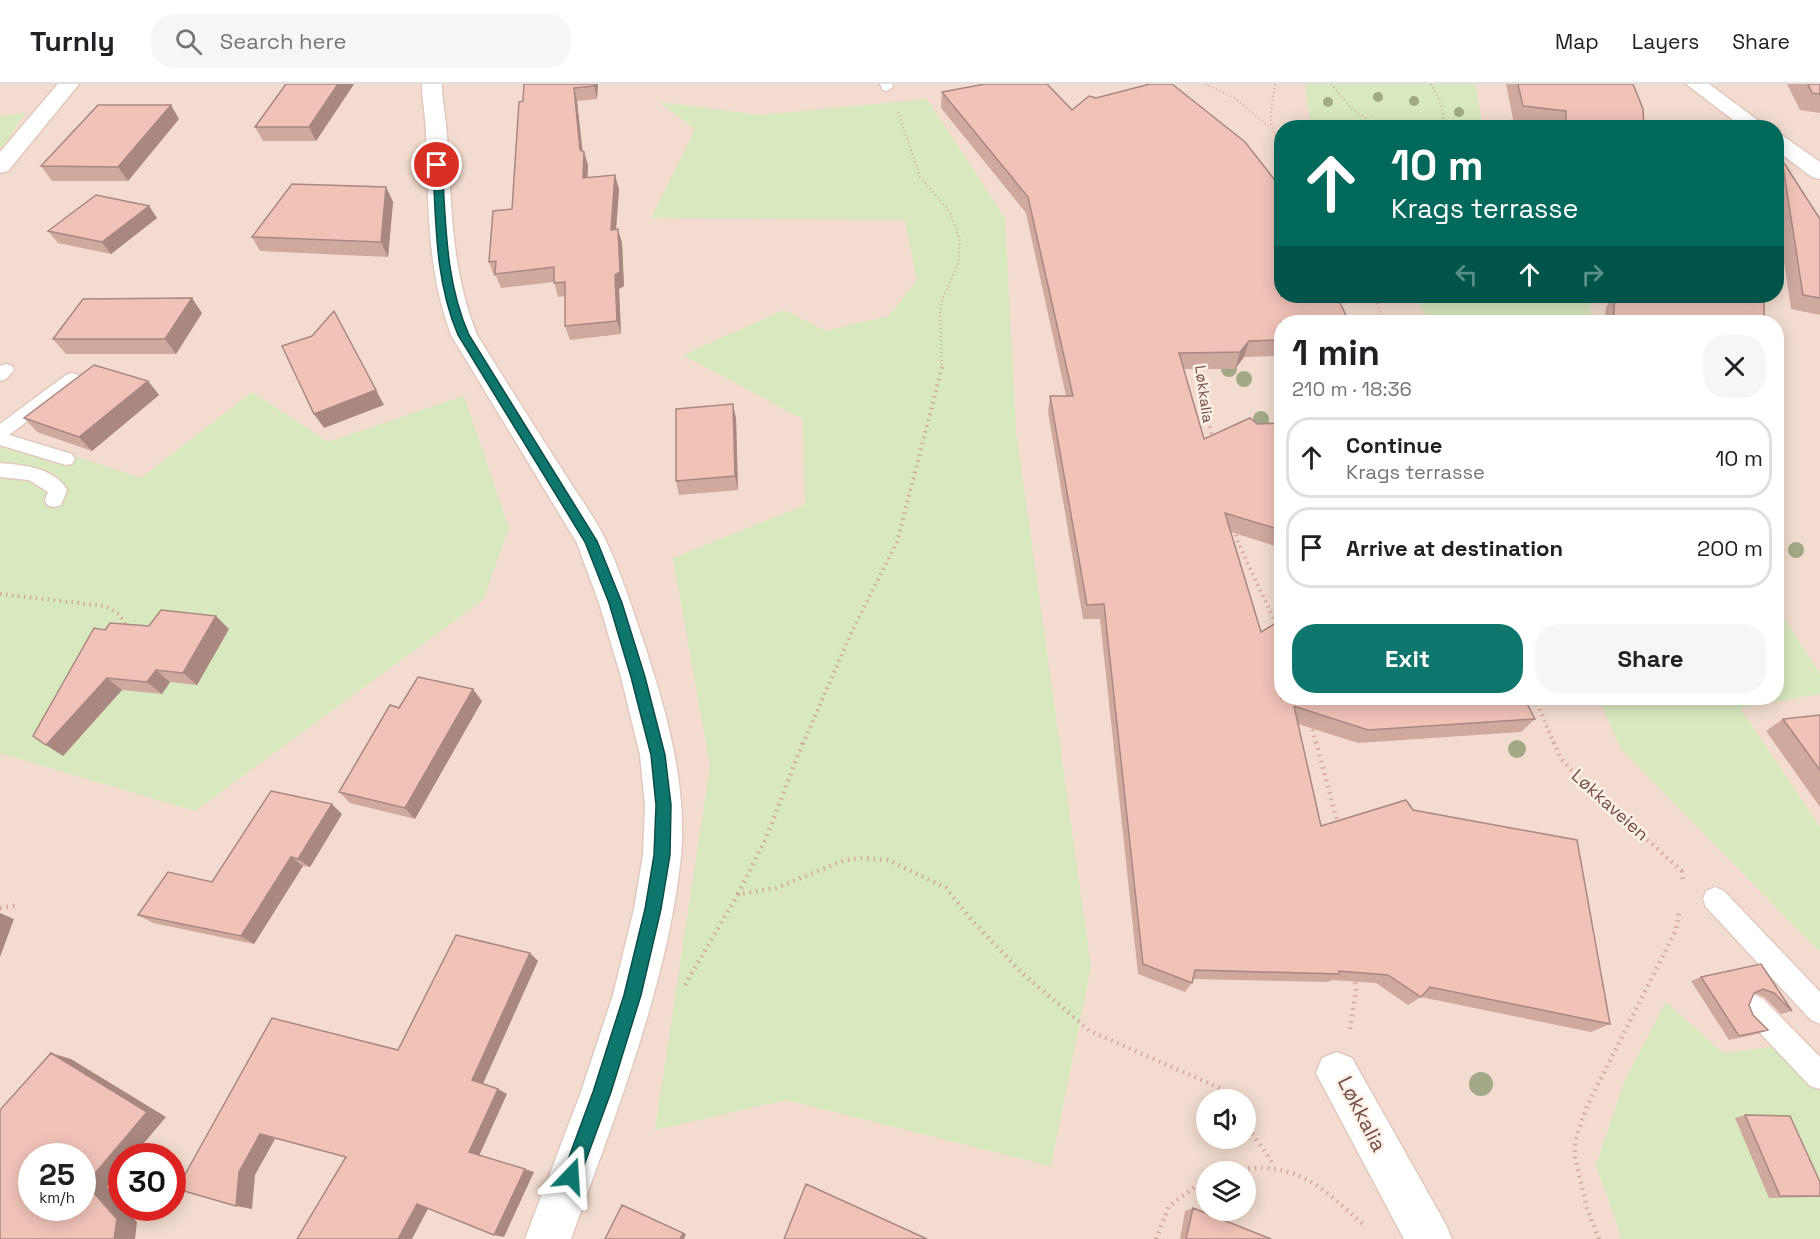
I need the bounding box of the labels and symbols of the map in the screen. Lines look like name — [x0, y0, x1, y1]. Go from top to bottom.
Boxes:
pin — [411, 139, 462, 190]
street label: Løkkalia — [1191, 364, 1218, 424]
street label: Løkkaveien — [1567, 764, 1654, 845]
street label: Løkkalia — [1332, 1071, 1393, 1156]
speed limit sign: 30 — [108, 1143, 186, 1221]
position arrow — [539, 1144, 603, 1208]

